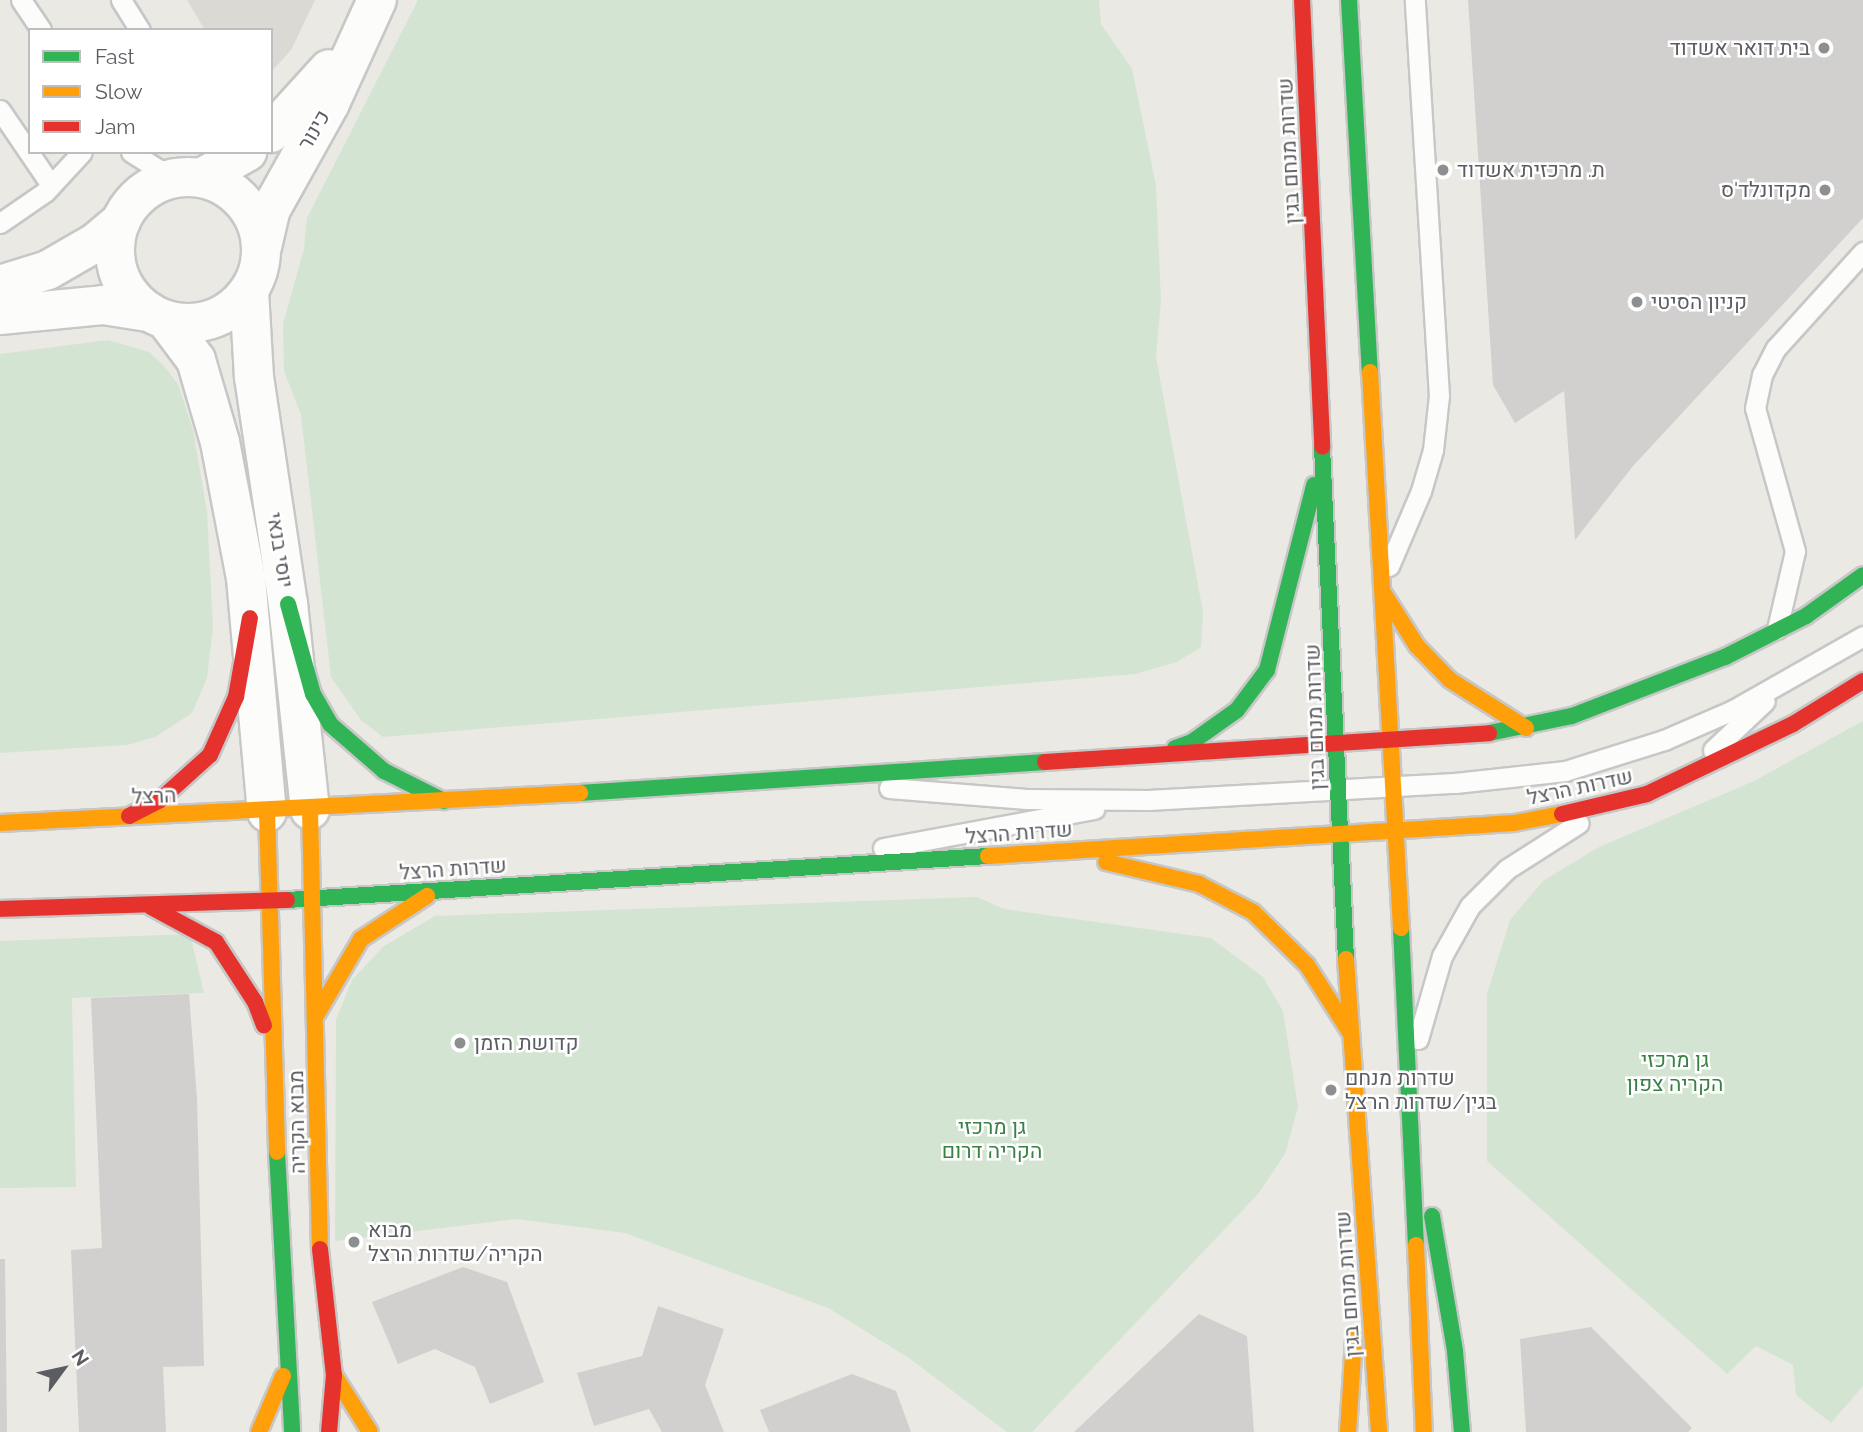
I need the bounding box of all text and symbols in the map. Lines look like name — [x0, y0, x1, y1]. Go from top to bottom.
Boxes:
legend — [28, 28, 273, 154]
place label: בית דואר אשדוד — [1670, 35, 1810, 61]
marker: בית דואר אשדוד — [1816, 40, 1832, 56]
text: Fast — [95, 44, 135, 69]
street label: שדרות מנחם בגין — [1273, 77, 1305, 225]
text: Slow — [95, 79, 143, 104]
street label: כינור — [293, 106, 335, 154]
text: Jam — [95, 114, 136, 139]
place label: ת. מרכזית אשדוד — [1457, 157, 1605, 183]
marker: ת. מרכזית אשדוד — [1435, 162, 1451, 178]
place label: מקדונלד'ס — [1721, 177, 1811, 203]
marker: מקדונלד'ס — [1817, 182, 1833, 198]
place label: קניון הסיטי — [1651, 289, 1747, 315]
marker: קניון הסיטי — [1629, 294, 1645, 310]
street label: יוסי בנאי — [262, 510, 298, 590]
street label: שדרות מנחם בגין — [1300, 643, 1330, 791]
street label: שדרות הרצל — [1525, 764, 1635, 810]
street label: הרצל — [131, 783, 177, 809]
street label: שדרות הרצל — [965, 817, 1073, 849]
street label: שדרות הרצל — [399, 853, 507, 885]
place label: קדושת הזמן — [474, 1030, 578, 1056]
marker: קדושת הזמן — [452, 1035, 468, 1051]
park label: גן מרכזי הקריה צפון — [1627, 1047, 1723, 1097]
place label: שדרות מנחם בגין/שדרות הרצל — [1345, 1065, 1497, 1115]
street label: מבוא הקריה — [283, 1070, 311, 1174]
marker: שדרות מנחם בגין/שדרות הרצל — [1323, 1082, 1339, 1098]
park label: גן מרכזי הקריה דרום — [942, 1114, 1042, 1164]
street label: שדרות מנחם בגין — [1330, 1210, 1366, 1358]
place label: מבוא הקריה/שדרות הרצל — [368, 1217, 543, 1267]
marker: מבוא הקריה/שדרות הרצל — [346, 1234, 362, 1250]
north arrow — [28, 1334, 98, 1404]
text: N — [67, 1345, 94, 1370]

